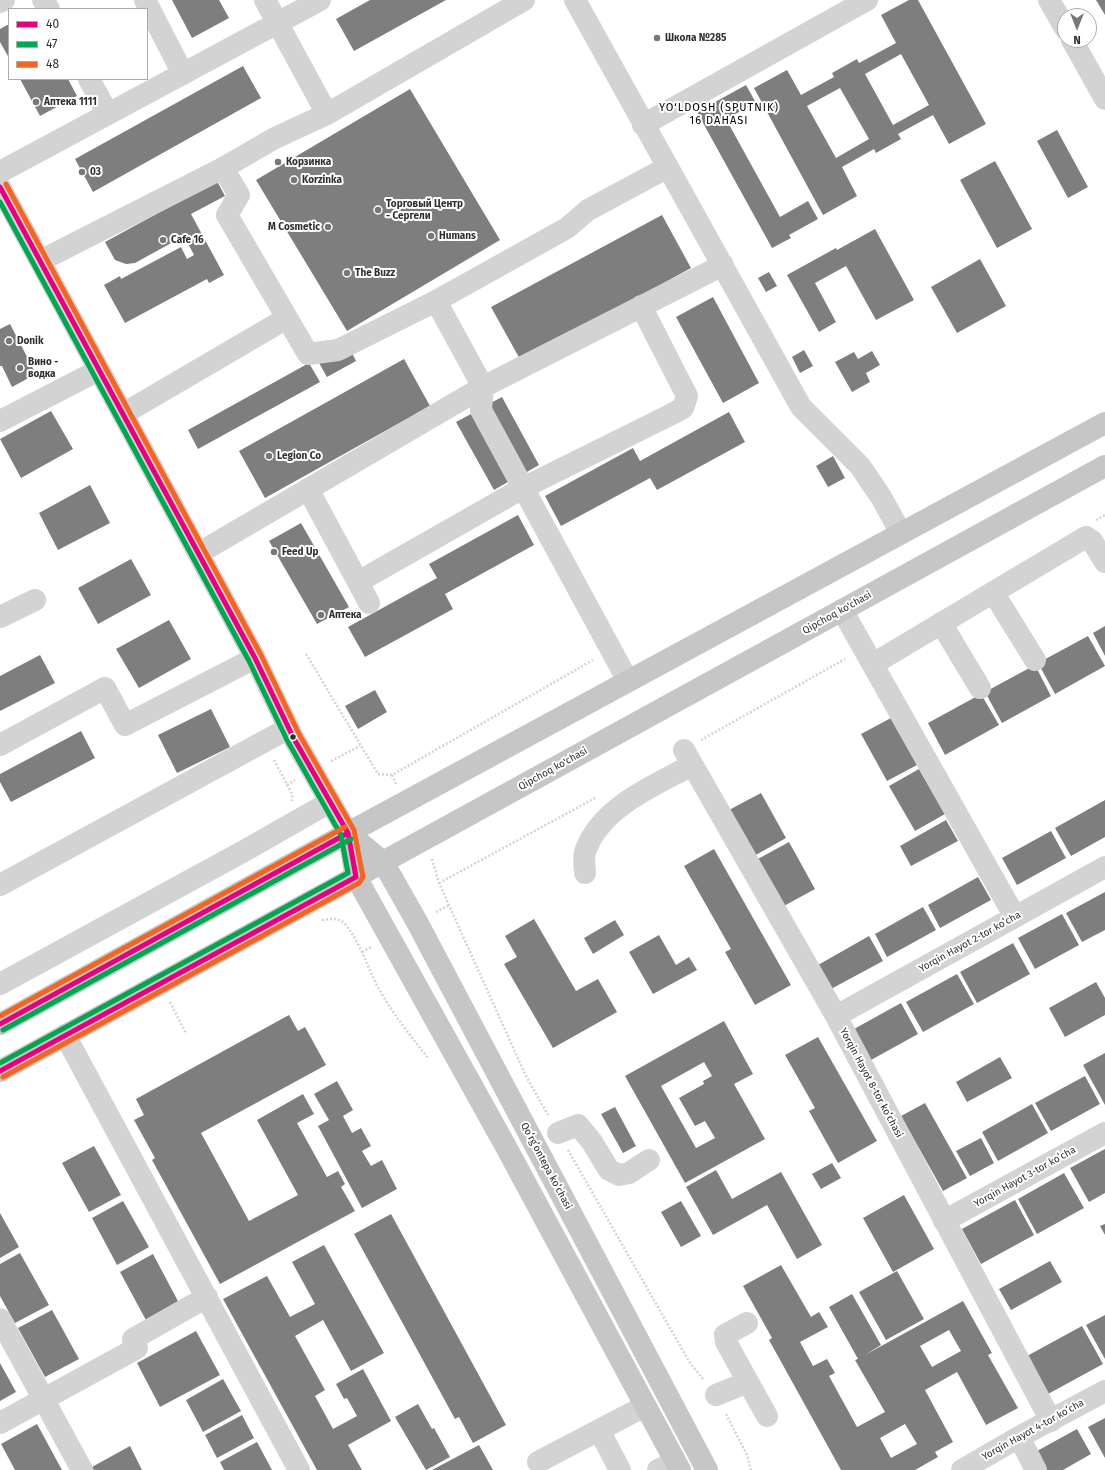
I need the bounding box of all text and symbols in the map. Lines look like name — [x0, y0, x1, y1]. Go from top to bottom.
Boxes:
legend — [8, 8, 148, 80]
north arrow — [1057, 8, 1097, 48]
text: 40 — [46, 17, 59, 31]
place label: Школа №285 — [665, 32, 726, 44]
marker: Школа №285 — [652, 33, 662, 43]
text: N — [1073, 33, 1081, 46]
text: 47 — [46, 37, 57, 51]
text: 48 — [46, 57, 59, 71]
place label: Аптека 1111 — [44, 96, 97, 108]
marker: Аптека 1111 — [31, 97, 41, 107]
district label: YO‘LDOSH (SPUTNIK) 16 DAHASI — [659, 101, 779, 127]
place label: Корзинка — [286, 156, 331, 168]
marker: Корзинка — [273, 157, 283, 167]
place label: 03 — [90, 166, 101, 178]
marker: 03 — [77, 167, 87, 177]
place label: Korzinka — [302, 174, 342, 186]
marker: Korzinka — [289, 175, 299, 185]
place label: Торговый Центр - Сергели — [386, 198, 463, 222]
marker: Торговый Центр - Сергели — [373, 205, 383, 215]
place label: M Cosmetic — [268, 221, 320, 233]
marker: M Cosmetic — [323, 222, 333, 232]
place label: Humans — [439, 230, 476, 242]
marker: Humans — [426, 231, 436, 241]
place label: Cafe 16 — [171, 234, 204, 246]
marker: Cafe 16 — [158, 235, 168, 245]
place label: The Buzz — [355, 267, 395, 279]
marker: The Buzz — [342, 268, 352, 278]
place label: Donik — [17, 335, 43, 347]
marker: Donik — [4, 336, 14, 346]
place label: Вино - водка — [28, 356, 58, 380]
marker: Вино - водка — [15, 363, 25, 373]
place label: Legion Co — [277, 450, 321, 462]
marker: Legion Co — [264, 451, 274, 461]
place label: Feed Up — [282, 546, 318, 558]
marker: Feed Up — [269, 547, 279, 557]
street label: Qipchoq ko'chasi — [800, 589, 874, 637]
place label: Аптека — [329, 609, 362, 621]
marker: Аптека — [316, 610, 326, 620]
unlabelled marker — [288, 732, 298, 742]
street label: Qipchoq ko'chasi — [516, 745, 590, 793]
street label: Yorqin Hayot 2-tor koʻcha — [917, 909, 1023, 975]
street label: Yorqin Hayot 8-tor koʻchasi — [837, 1026, 905, 1140]
street label: Qoʻrgʻontepa koʻchasi — [518, 1121, 574, 1211]
street label: Yorqin Hayot 3-tor koʻcha — [972, 1144, 1078, 1210]
street label: Yorqin Hayot 4-tor koʻcha — [980, 1397, 1086, 1463]

